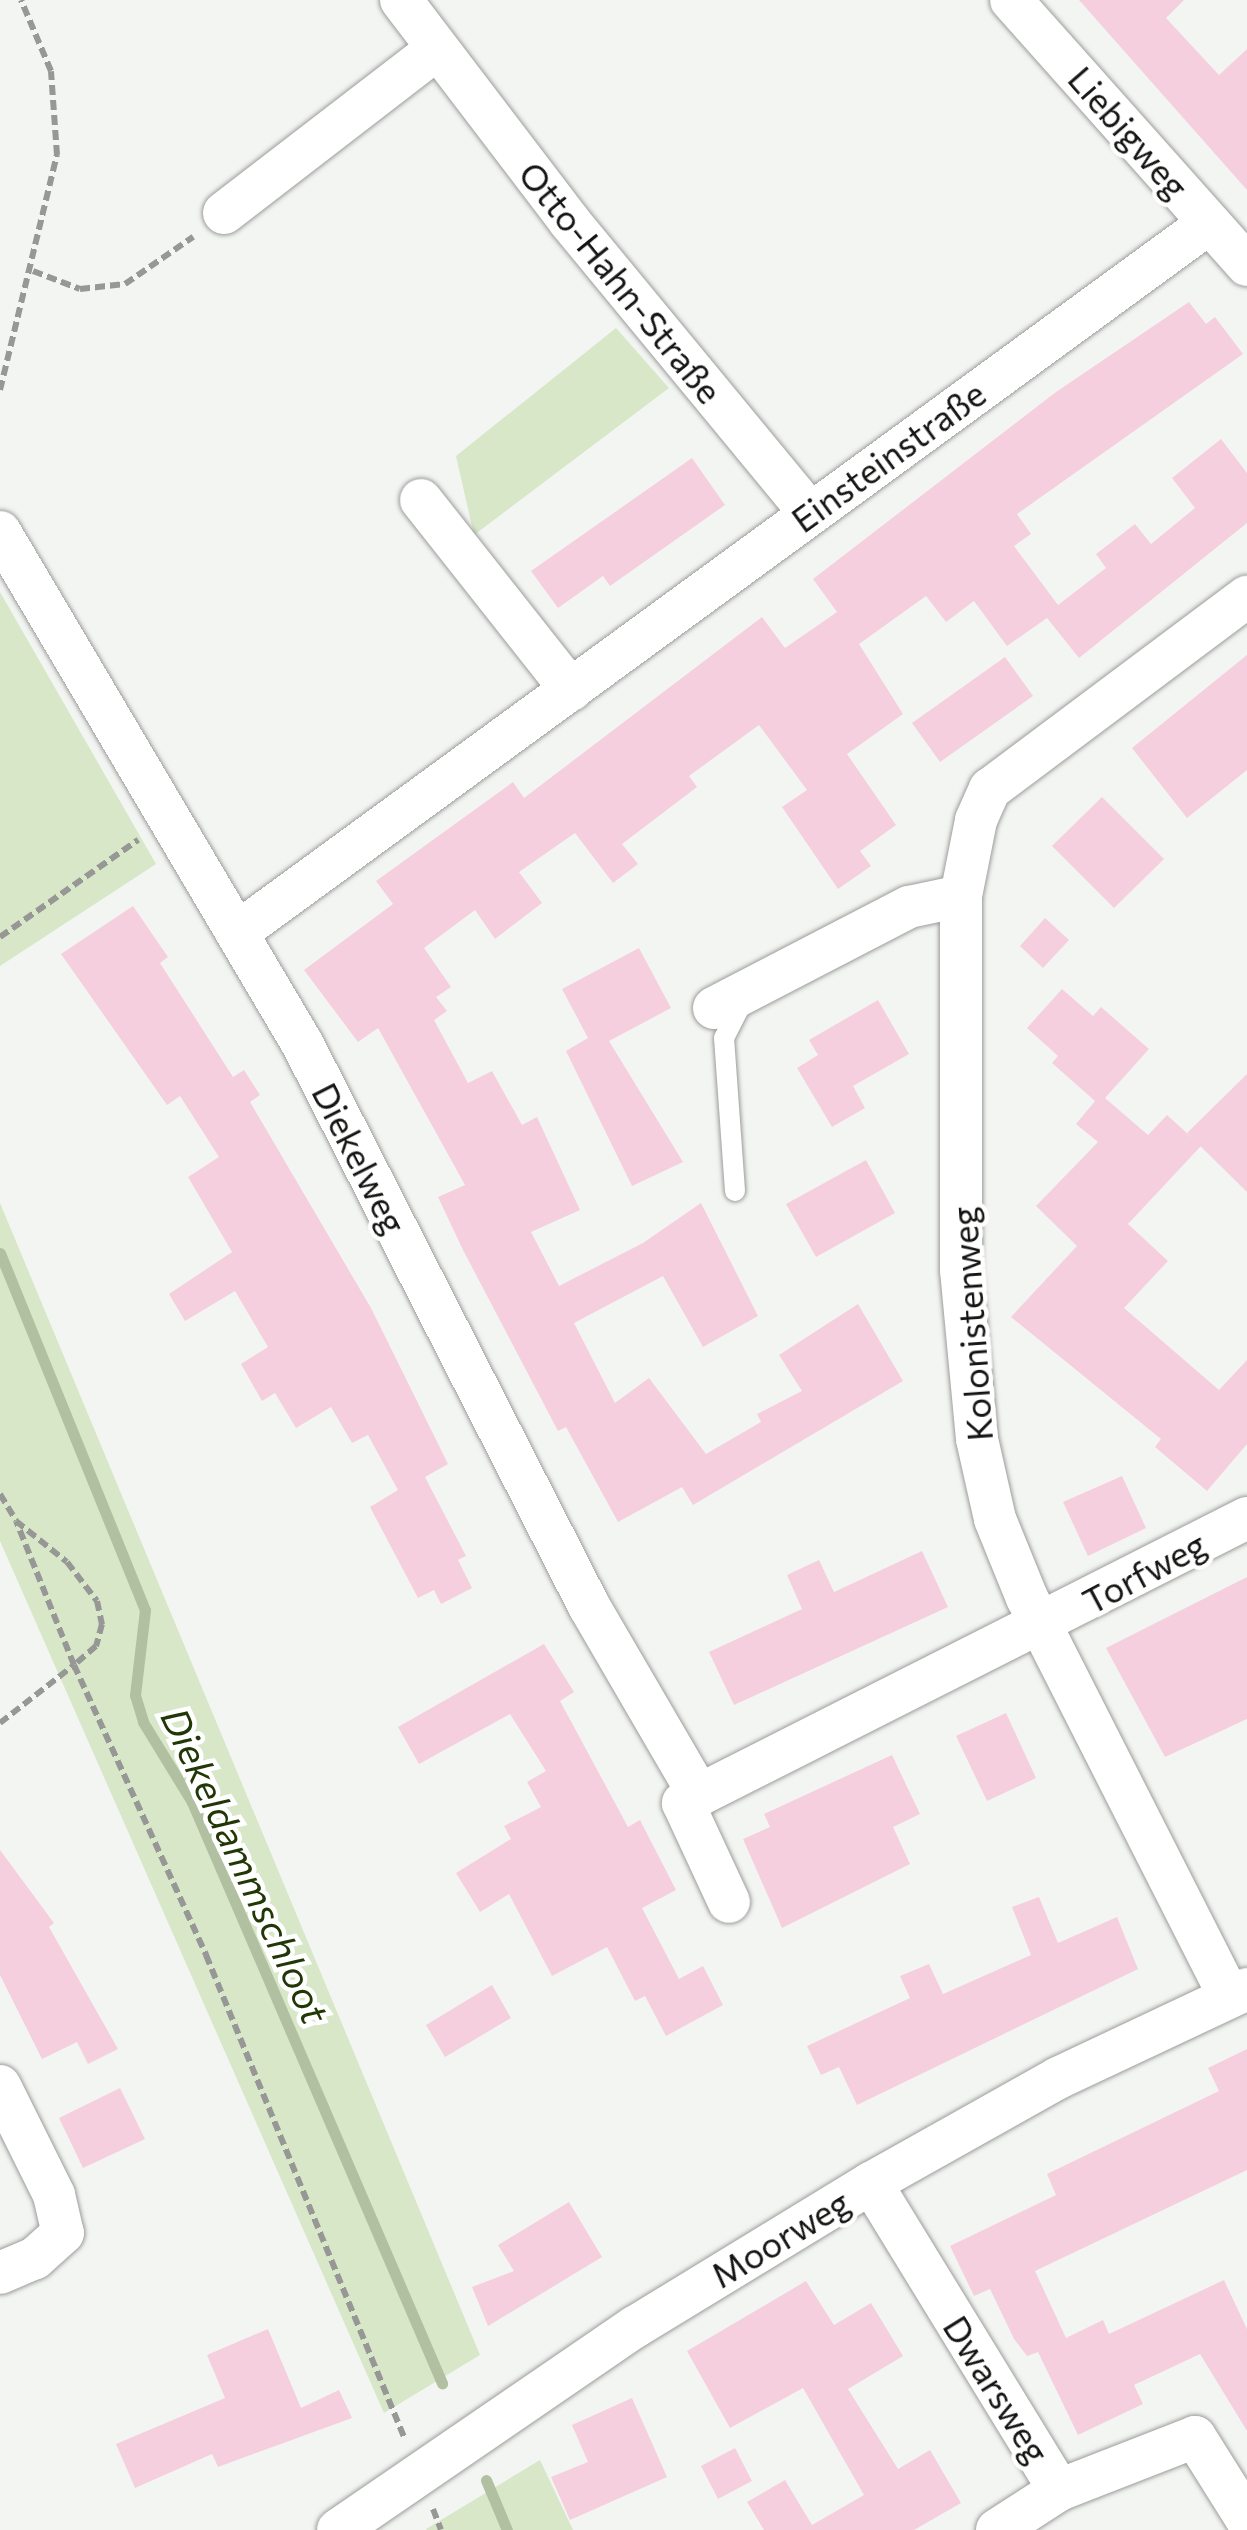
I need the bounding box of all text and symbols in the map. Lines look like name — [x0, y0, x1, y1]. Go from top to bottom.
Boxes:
street label: Liebigweg — [1060, 57, 1198, 207]
street label: Otto-Hahn-Straße — [511, 153, 731, 411]
street label: Einsteinstraße — [783, 372, 993, 540]
street label: Diekelweg — [304, 1076, 416, 1240]
street label: Kolonistenweg — [942, 1205, 1000, 1443]
street label: Torfweg — [1075, 1522, 1213, 1622]
water label: Diekeldammschloot — [153, 1700, 339, 2030]
street label: Moorweg — [703, 2180, 857, 2296]
street label: Dwarsweg — [935, 2308, 1059, 2470]

